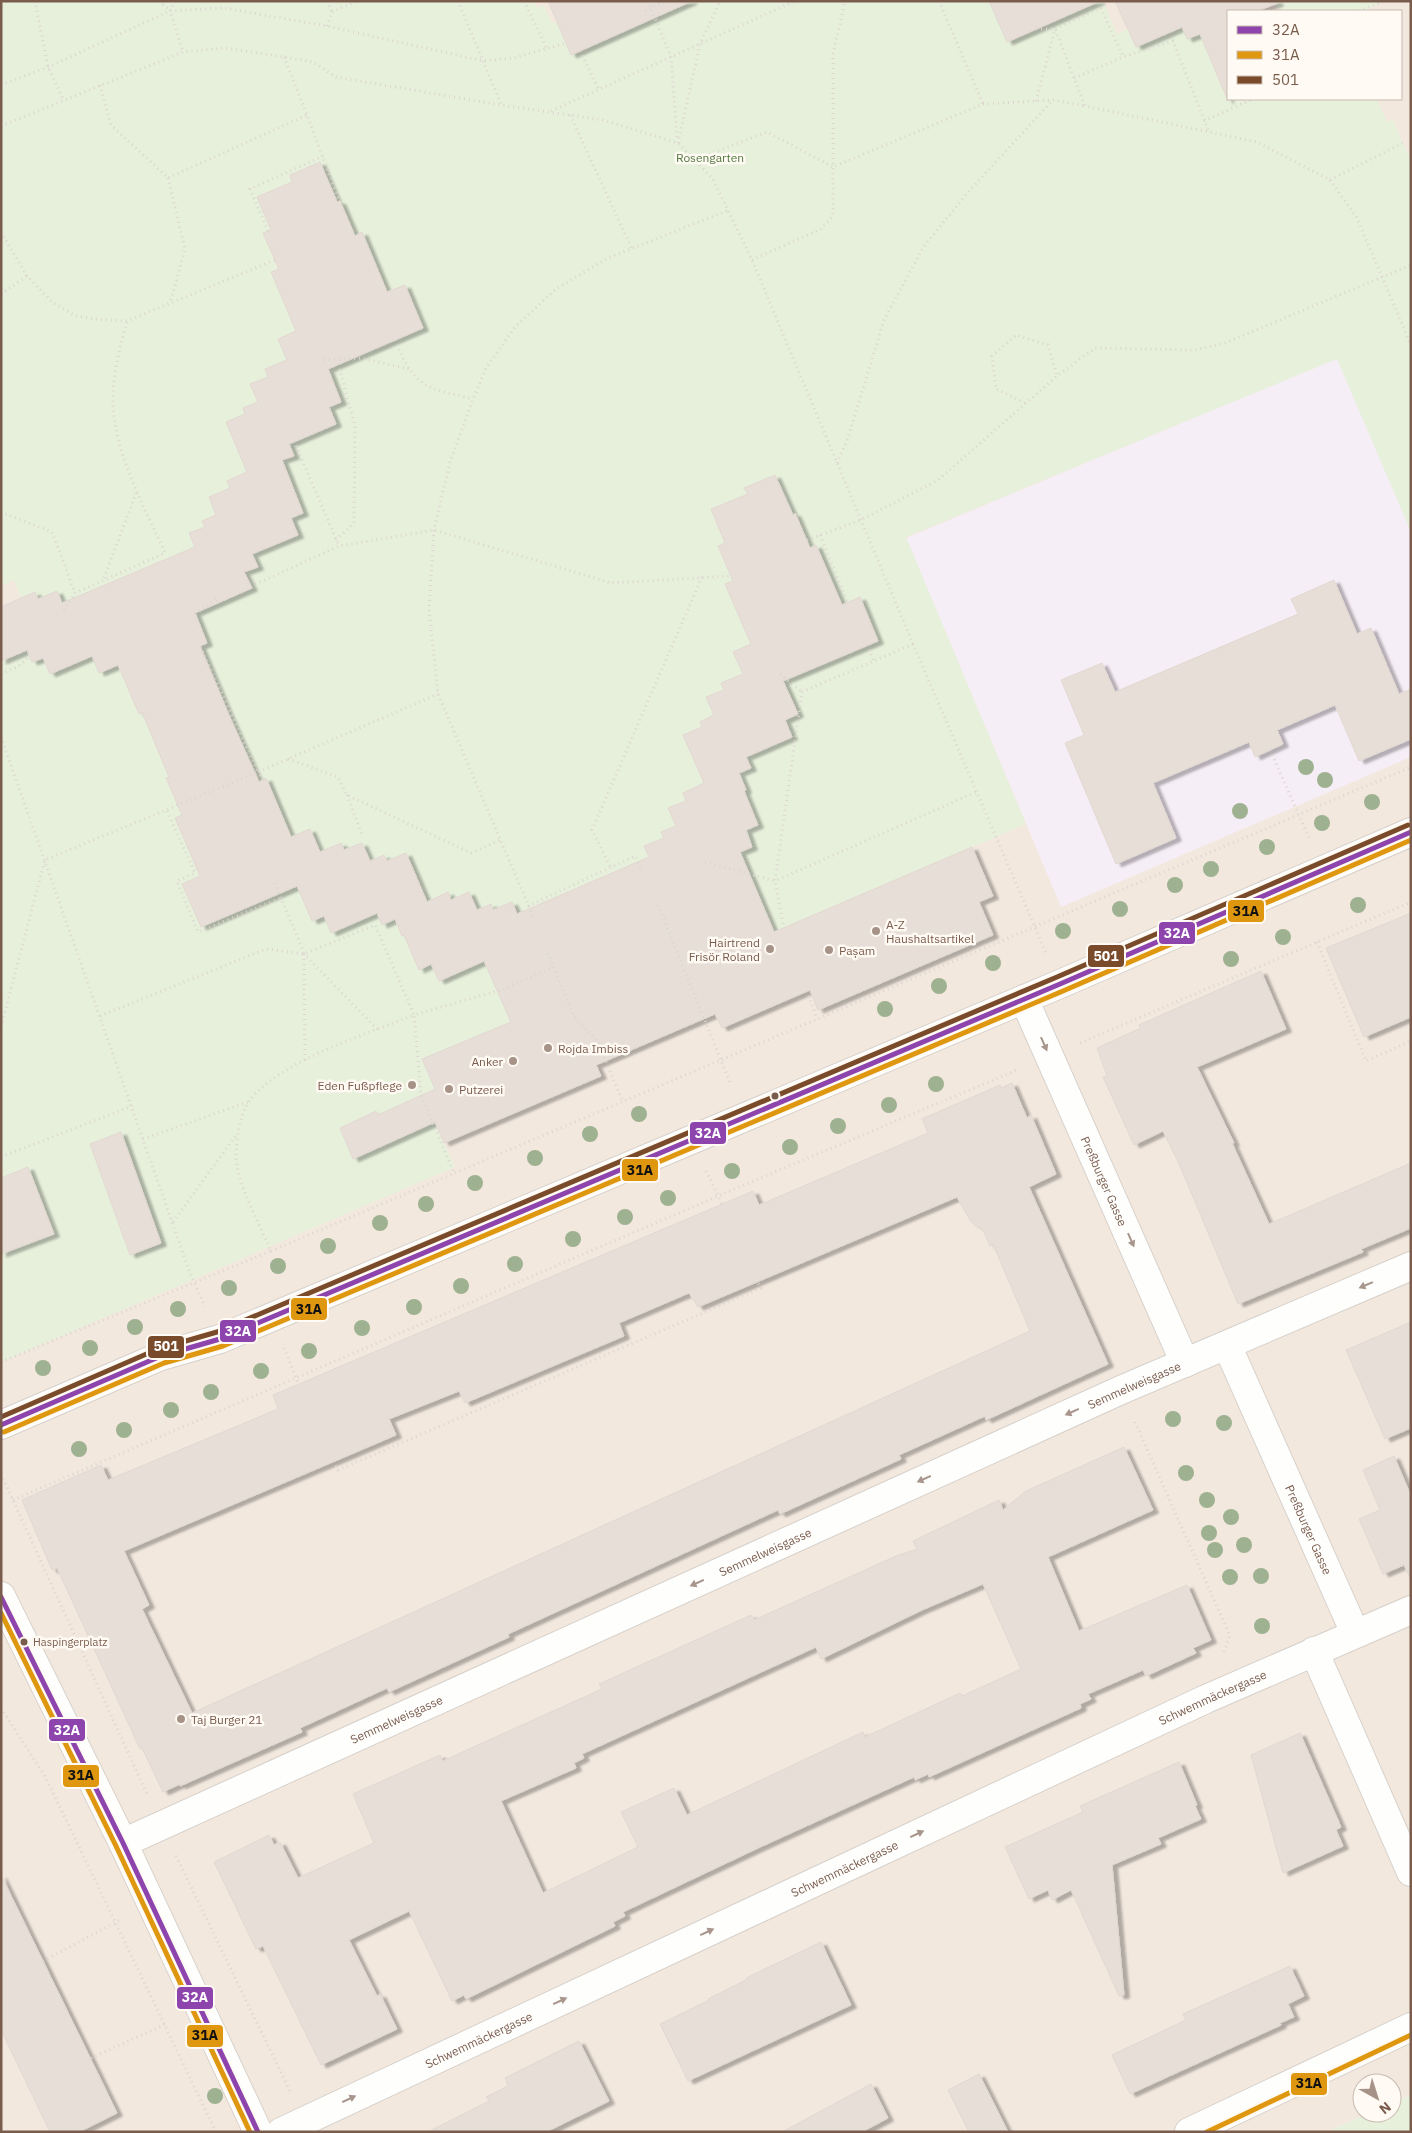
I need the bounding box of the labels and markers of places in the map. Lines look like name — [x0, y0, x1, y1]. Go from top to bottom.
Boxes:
place label: A-Z Haushaltsartikel — [886, 917, 974, 946]
marker: A-Z Haushaltsartikel — [870, 925, 882, 937]
place label: Hairtrend Frisör Roland — [689, 935, 760, 964]
marker: Hairtrend Frisör Roland — [764, 943, 776, 955]
place label: Pașam — [839, 943, 875, 958]
marker: Pașam — [823, 944, 835, 956]
place label: Rojda Imbiss — [558, 1041, 628, 1056]
marker: Rojda Imbiss — [542, 1042, 554, 1054]
place label: Anker — [471, 1054, 504, 1069]
marker: Anker — [507, 1055, 519, 1067]
place label: Eden Fußpflege — [318, 1078, 402, 1093]
marker: Eden Fußpflege — [406, 1079, 418, 1091]
place label: Putzerei — [459, 1082, 503, 1097]
marker: Putzerei — [443, 1083, 455, 1095]
unlabelled marker — [770, 1091, 780, 1101]
place label: Haspingerplatz — [33, 1635, 107, 1649]
marker: Haspingerplatz — [19, 1637, 29, 1647]
place label: Taj Burger 21 — [191, 1712, 263, 1727]
marker: Taj Burger 21 — [175, 1713, 187, 1725]

